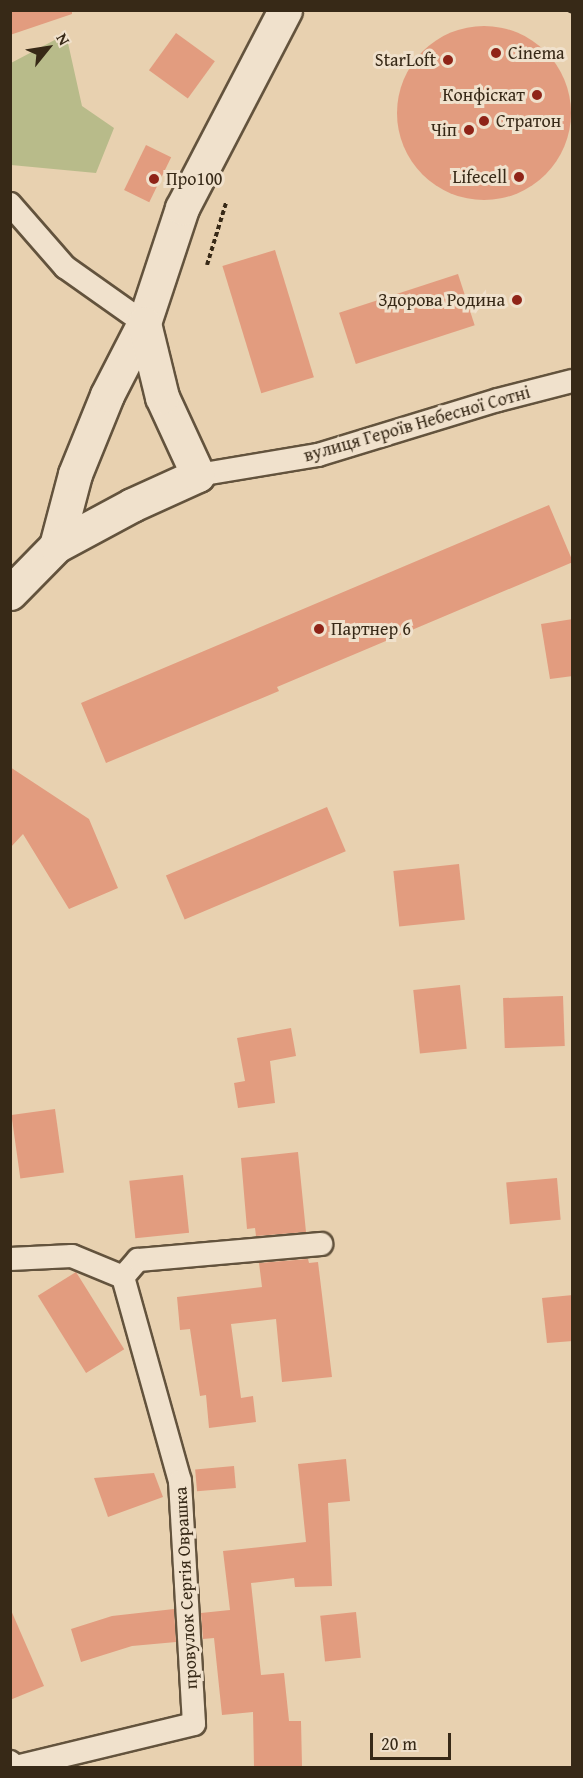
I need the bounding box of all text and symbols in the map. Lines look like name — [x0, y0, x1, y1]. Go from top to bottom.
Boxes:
north arrow — [18, 18, 78, 78]
text: N — [51, 28, 77, 50]
place label: Cinema — [508, 42, 565, 64]
marker: Cinema — [489, 46, 503, 60]
place label: StarLoft — [375, 49, 436, 71]
marker: StarLoft — [441, 53, 455, 67]
place label: Конфіскат — [443, 84, 525, 106]
marker: Конфіскат — [530, 88, 544, 102]
place label: Стратон — [496, 110, 561, 132]
marker: Стратон — [477, 114, 491, 128]
place label: Чіп — [431, 119, 457, 141]
marker: Чіп — [462, 123, 476, 137]
place label: Lifecell — [452, 166, 507, 188]
place label: Про100 — [166, 168, 222, 190]
marker: Lifecell — [512, 170, 526, 184]
marker: Про100 — [147, 172, 161, 186]
place label: Здорова Родина — [378, 289, 505, 311]
marker: Здорова Родина — [510, 293, 524, 307]
street label: вулиця Героїв Небесної Сотні — [301, 381, 533, 467]
place label: Партнер 6 — [331, 618, 411, 640]
marker: Партнер 6 — [312, 622, 326, 636]
street label: провулок Сергія Оврашка — [170, 1486, 202, 1690]
scale bar — [373, 1721, 454, 1759]
text: 20 m — [381, 1730, 417, 1757]

